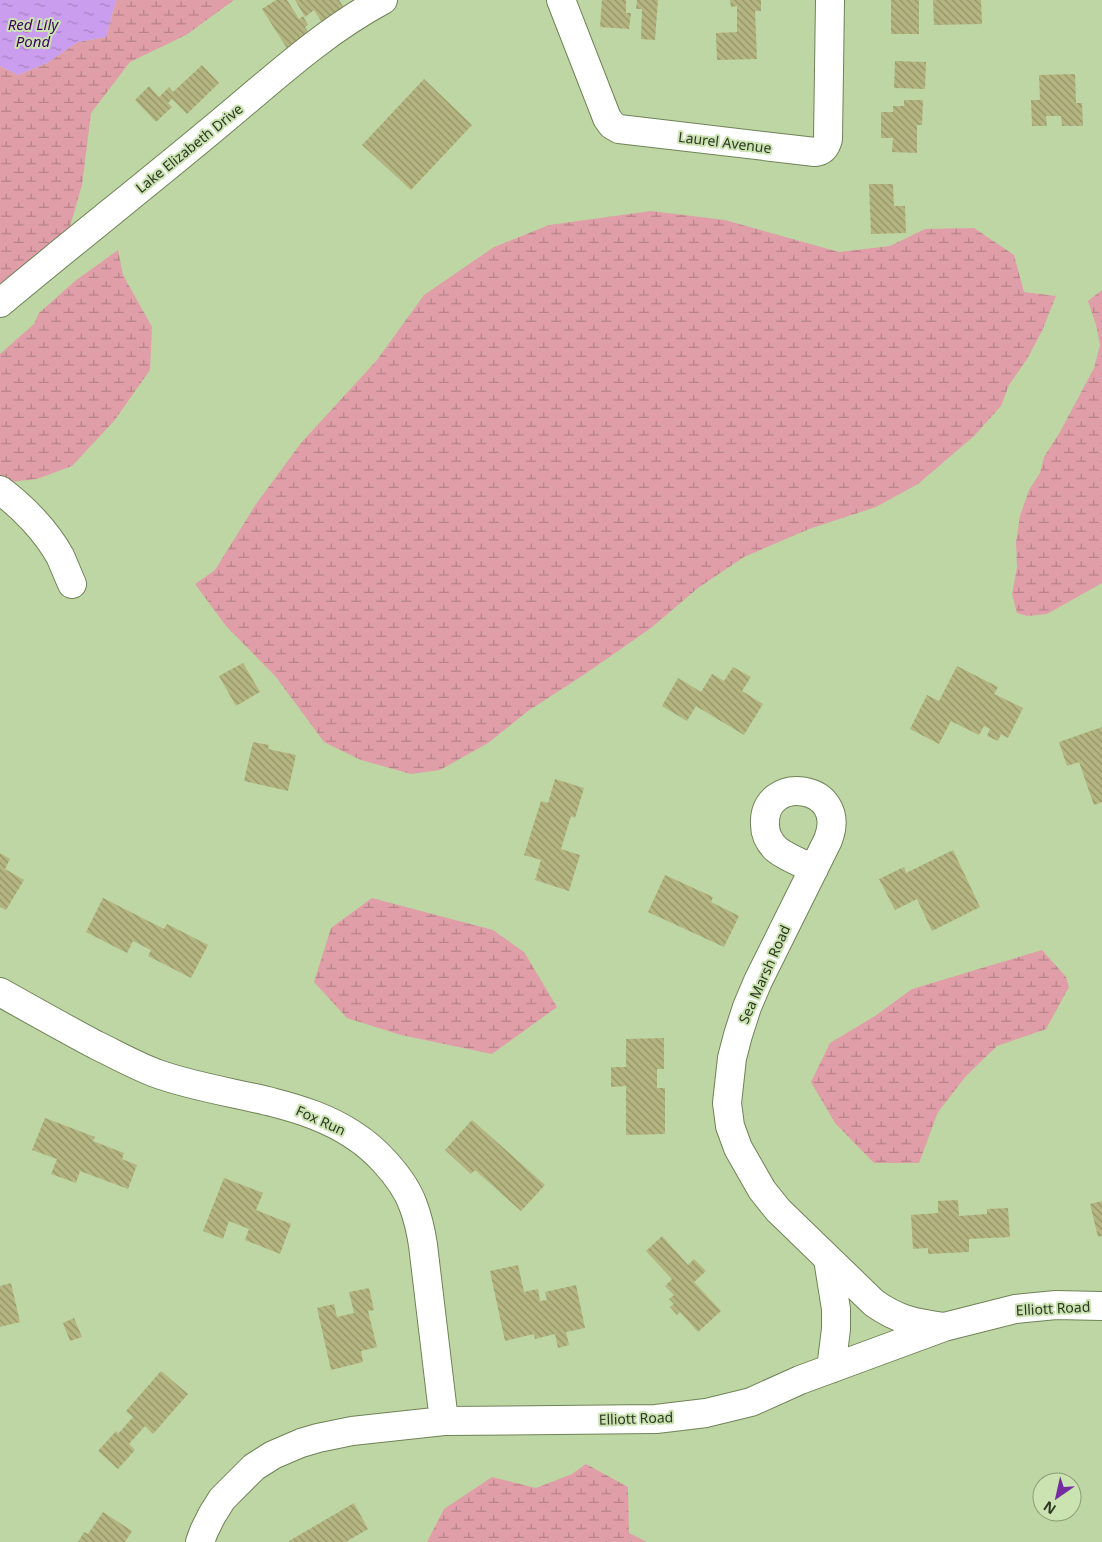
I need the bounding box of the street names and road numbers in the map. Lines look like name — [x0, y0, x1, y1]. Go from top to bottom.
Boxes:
street label: Lake Elizabeth Drive — [132, 99, 246, 197]
street label: Laurel Avenue — [677, 127, 773, 157]
street label: Sea Marsh Road — [734, 922, 794, 1026]
street label: Fox Run — [293, 1101, 349, 1139]
street label: Elliott Road — [1015, 1297, 1091, 1319]
street label: Elliott Road — [598, 1407, 674, 1429]

